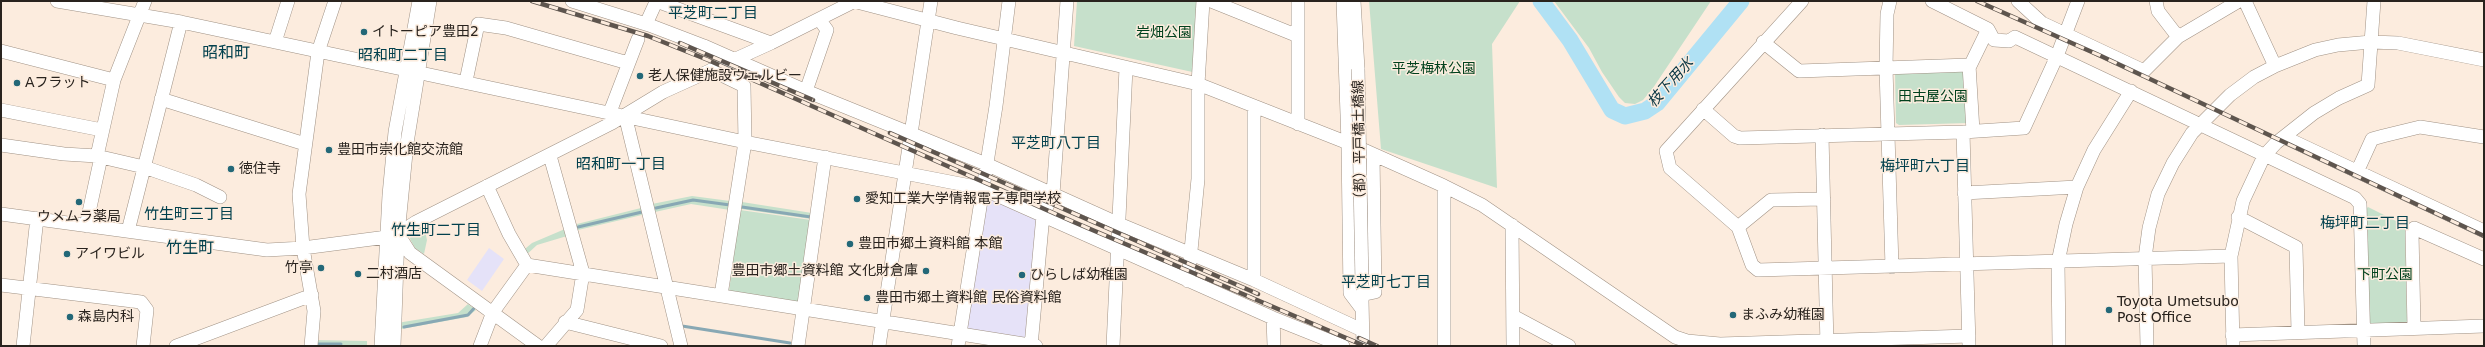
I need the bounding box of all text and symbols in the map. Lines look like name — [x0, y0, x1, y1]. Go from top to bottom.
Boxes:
district label: 平芝町二丁目 — [668, 5, 758, 23]
place label: イトーピア豊田2 — [372, 24, 479, 40]
park label: 岩畑公園 — [1136, 25, 1192, 41]
marker: イトーピア豊田2 — [359, 27, 369, 37]
district label: 昭和町 — [202, 44, 250, 64]
district label: 昭和町二丁目 — [358, 47, 448, 65]
water label: 枝下用水 — [1644, 55, 1698, 111]
park label: 平芝梅林公園 — [1392, 61, 1476, 77]
place label: 老人保健施設ウェルビー — [648, 68, 802, 84]
marker: 老人保健施設ウェルビー — [635, 71, 645, 81]
place label: Aフラット — [25, 75, 91, 91]
marker: Aフラット — [12, 78, 22, 88]
street label: （都）平戸橋土橋線 — [1351, 80, 1369, 206]
park label: 田古屋公園 — [1898, 89, 1968, 105]
district label: 平芝町八丁目 — [1011, 135, 1101, 153]
place label: 豊田市崇化館交流館 — [337, 142, 463, 158]
marker: 豊田市崇化館交流館 — [324, 145, 334, 155]
district label: 昭和町一丁目 — [576, 156, 666, 174]
district label: 梅坪町六丁目 — [1880, 158, 1970, 176]
place label: 徳住寺 — [239, 161, 281, 177]
marker: 徳住寺 — [226, 164, 236, 174]
place label: 愛知工業大学情報電子専門学校 — [865, 191, 1061, 207]
marker: 愛知工業大学情報電子専門学校 — [852, 194, 862, 204]
marker: ウメムラ薬局 — [74, 197, 84, 207]
district label: 竹生町三丁目 — [144, 206, 234, 224]
place label: ウメムラ薬局 — [37, 209, 121, 225]
district label: 梅坪町二丁目 — [2320, 215, 2410, 233]
district label: 竹生町二丁目 — [391, 222, 481, 240]
place label: 豊田市郷土資料館 本館 — [858, 236, 1002, 252]
district label: 竹生町 — [166, 239, 214, 259]
marker: 豊田市郷土資料館 本館 — [845, 239, 855, 249]
place label: アイワビル — [75, 246, 145, 262]
marker: アイワビル — [62, 249, 72, 259]
place label: 竹亭 — [285, 260, 313, 276]
marker: 竹亭 — [316, 263, 326, 273]
place label: 豊田市郷土資料館 文化財倉庫 — [732, 263, 918, 279]
place label: 二村酒店 — [366, 266, 422, 282]
marker: 豊田市郷土資料館 文化財倉庫 — [921, 266, 931, 276]
place label: ひらしば幼稚園 — [1030, 267, 1128, 283]
park label: 下町公園 — [2357, 267, 2413, 283]
marker: 二村酒店 — [353, 269, 363, 279]
marker: ひらしば幼稚園 — [1017, 270, 1027, 280]
district label: 平芝町七丁目 — [1341, 274, 1431, 292]
place label: 豊田市郷土資料館 民俗資料館 — [875, 290, 1061, 306]
marker: 豊田市郷土資料館 民俗資料館 — [862, 293, 872, 303]
place label: Toyota Umetsubo Post Office — [2117, 294, 2239, 326]
marker: Toyota Umetsubo Post Office — [2104, 305, 2114, 315]
place label: まふみ幼稚園 — [1741, 307, 1825, 323]
place label: 森島内科 — [78, 309, 134, 325]
marker: まふみ幼稚園 — [1728, 310, 1738, 320]
marker: 森島内科 — [65, 312, 75, 322]

